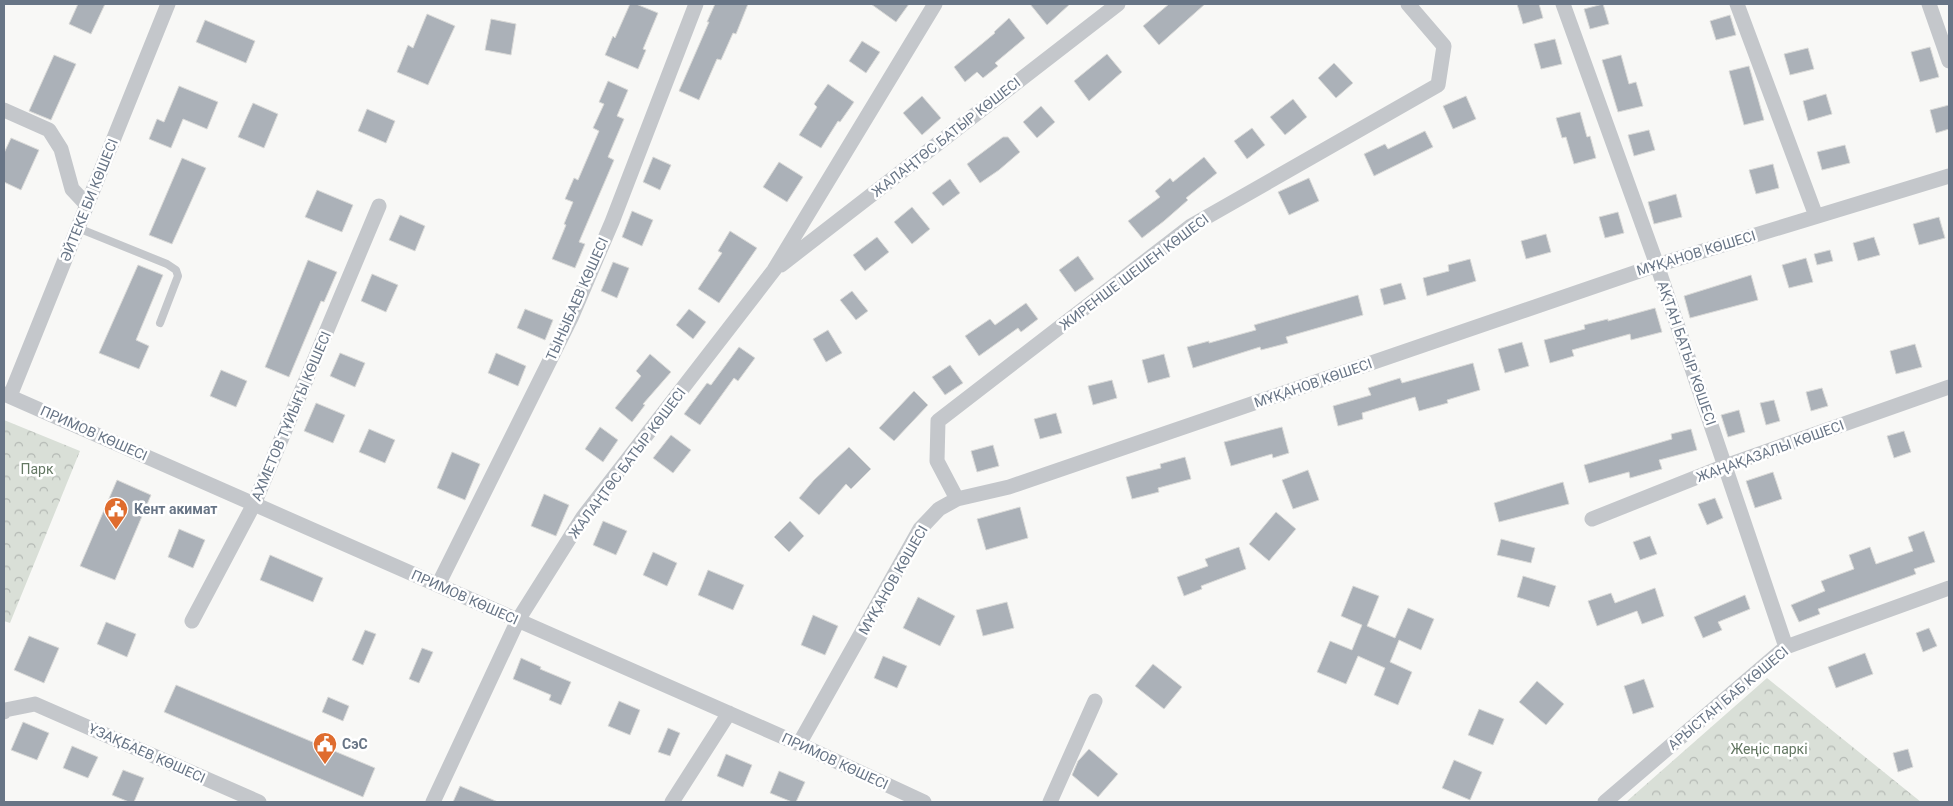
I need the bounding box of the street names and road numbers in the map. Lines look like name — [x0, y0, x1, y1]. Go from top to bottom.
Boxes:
street label: ЖАЛАҢТӨС БАТЫР КӨШЕСІ — [869, 74, 1023, 200]
street label: ӘЙТЕКЕ БИ КӨШЕСІ — [57, 136, 121, 264]
street label: ЖИРЕНШЕ ШЕШЕН КӨШЕСІ — [1056, 211, 1212, 333]
street label: МҰҚАНОВ КӨШЕСІ — [1635, 227, 1757, 279]
street label: ТЫНЫБАЕВ КӨШЕСІ — [543, 235, 611, 363]
street label: АҚТАН БАТЫР КӨШЕСІ — [1655, 279, 1719, 427]
street label: АХМЕТОВ ТҰЙЫҒЫ КӨШЕСІ — [248, 329, 334, 503]
street label: МҰҚАНОВ КӨШЕСІ — [1252, 355, 1374, 411]
street label: ЖАЛАҢТӨС БАТЫР КӨШЕСІ — [565, 385, 689, 541]
street label: ПРИМОВ КӨШЕСІ — [38, 402, 150, 464]
street label: ЖАҢАҚАЗАЛЫ КӨШЕСІ — [1694, 417, 1846, 485]
street label: МҰҚАНОВ КӨШЕСІ — [855, 522, 931, 638]
street label: ПРИМОВ КӨШЕСІ — [409, 566, 521, 628]
street label: АРЫСТАН БАБ КӨШЕСІ — [1665, 643, 1791, 753]
street label: ҰЗАҚБАЕВ КӨШЕСІ — [86, 720, 208, 786]
street label: ПРИМОВ КӨШЕСІ — [779, 729, 891, 793]

